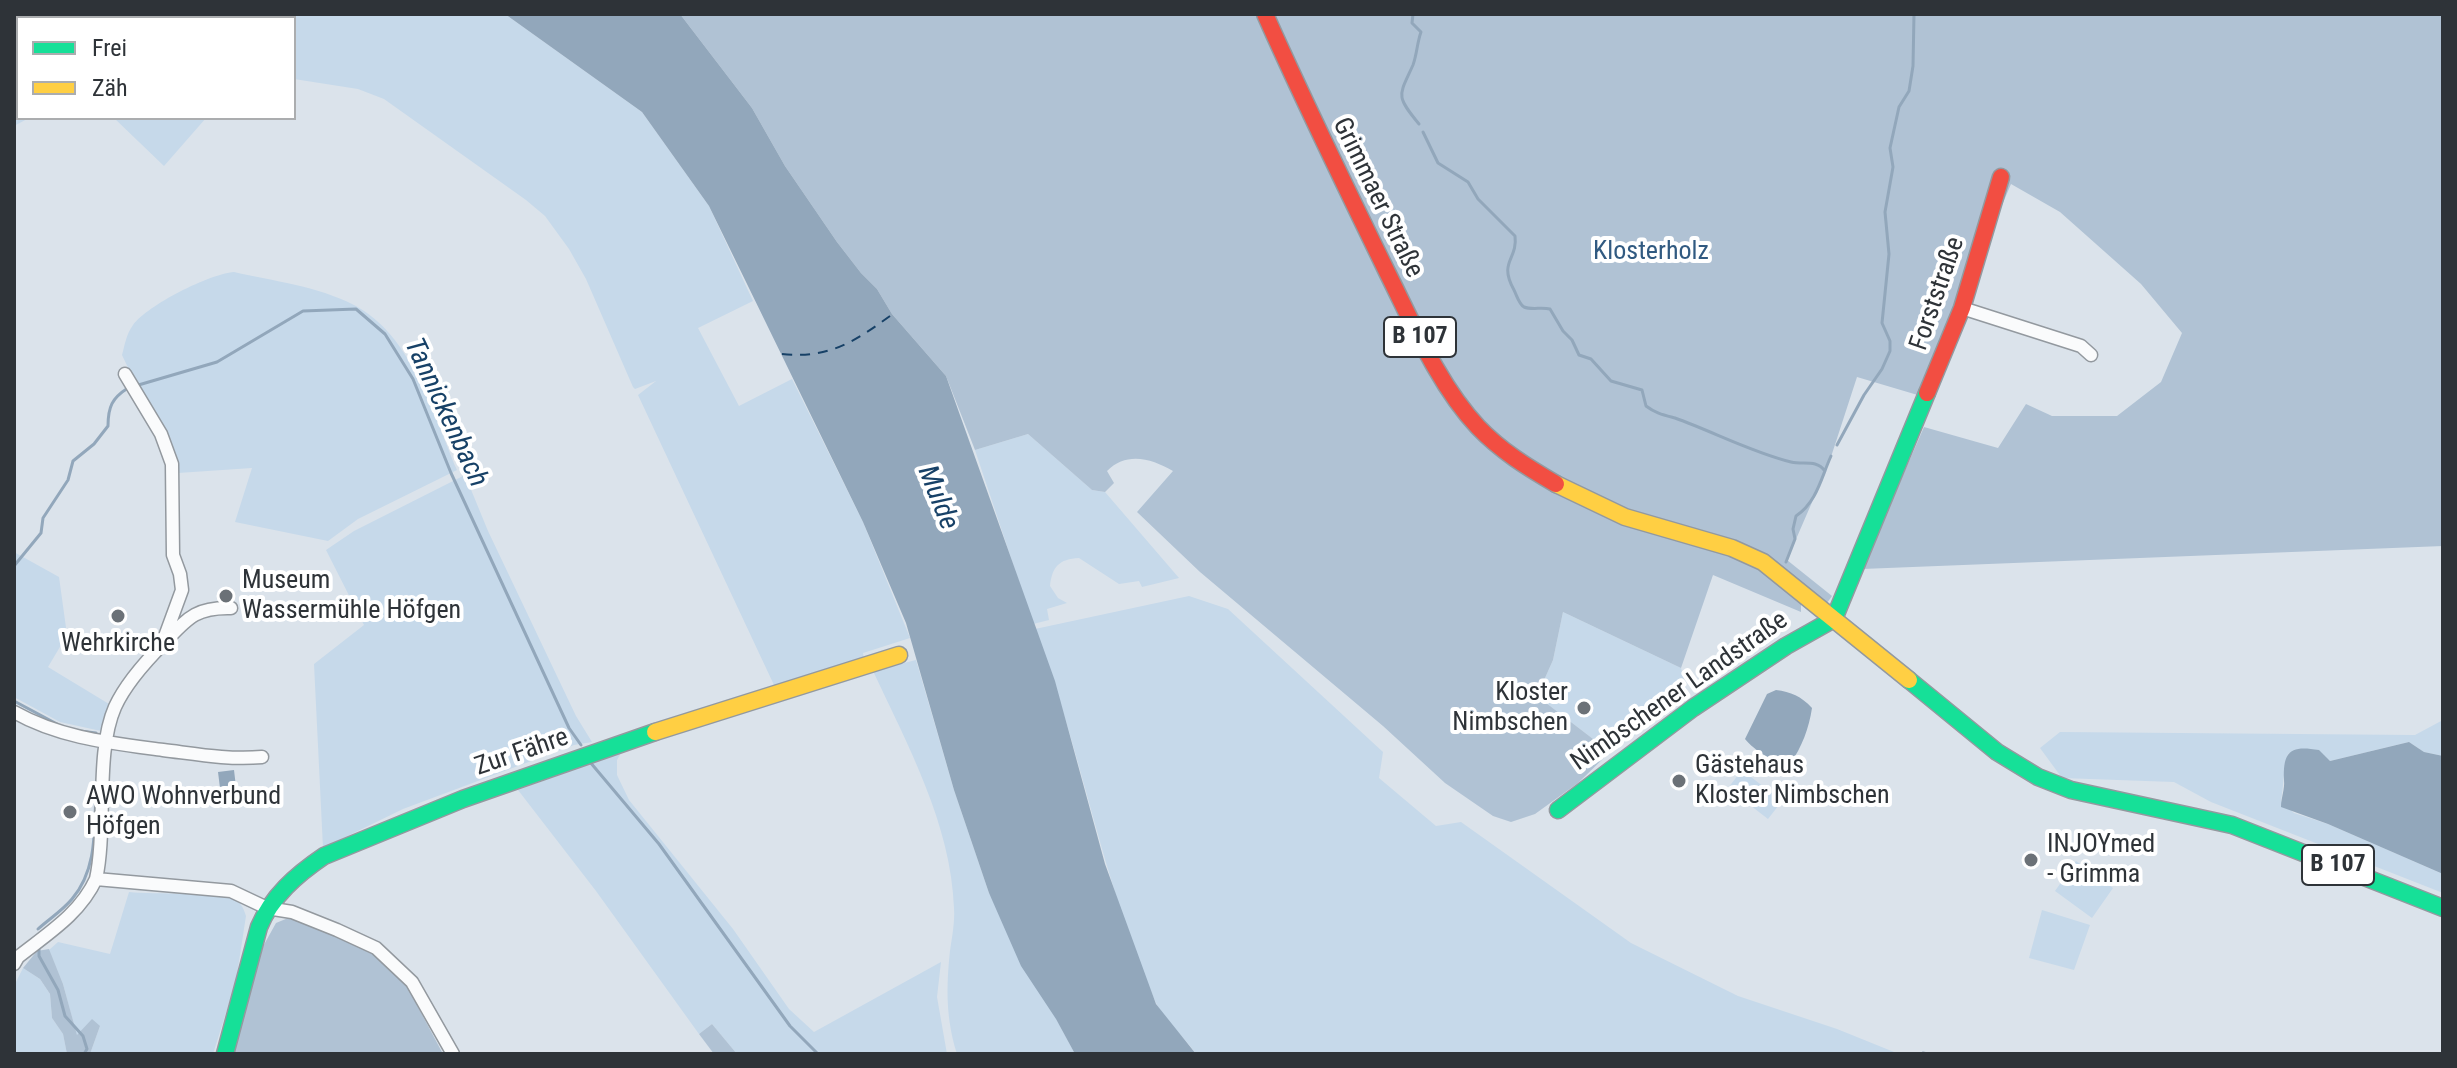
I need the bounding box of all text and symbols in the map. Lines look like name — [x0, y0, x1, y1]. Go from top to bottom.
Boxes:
legend — [16, 16, 296, 120]
text: Frei — [92, 34, 127, 62]
text: Zäh — [92, 74, 128, 102]
street label: Grimmaer Straße — [1325, 113, 1429, 283]
street label: Forststraße — [1904, 233, 1972, 355]
park label: Klosterholz — [1593, 236, 1709, 268]
road number: B 107 — [1384, 317, 1456, 357]
water label: Tannickenbach — [396, 333, 494, 493]
water label: Mulde — [909, 461, 965, 535]
place label: Museum Wassermühle Höfgen — [242, 565, 461, 626]
marker: Museum Wassermühle Höfgen — [217, 587, 235, 605]
street label: Nimbschener Landstraße — [1566, 605, 1794, 779]
marker: Wehrkirche — [109, 607, 127, 625]
place label: Wehrkirche — [61, 628, 175, 660]
place label: Kloster Nimbschen — [1452, 677, 1568, 738]
marker: Kloster Nimbschen — [1575, 699, 1593, 717]
street label: Zur Fähre — [471, 722, 573, 784]
place label: Gästehaus Kloster Nimbschen — [1695, 750, 1890, 812]
marker: Gästehaus Kloster Nimbschen — [1670, 772, 1688, 790]
place label: AWO Wohnverbund Höfgen — [86, 781, 281, 842]
marker: AWO Wohnverbund Höfgen — [61, 803, 79, 821]
place label: INJOYmed - Grimma — [2047, 829, 2155, 890]
road number: B 107 — [2302, 845, 2374, 885]
marker: INJOYmed - Grimma — [2022, 851, 2040, 869]

